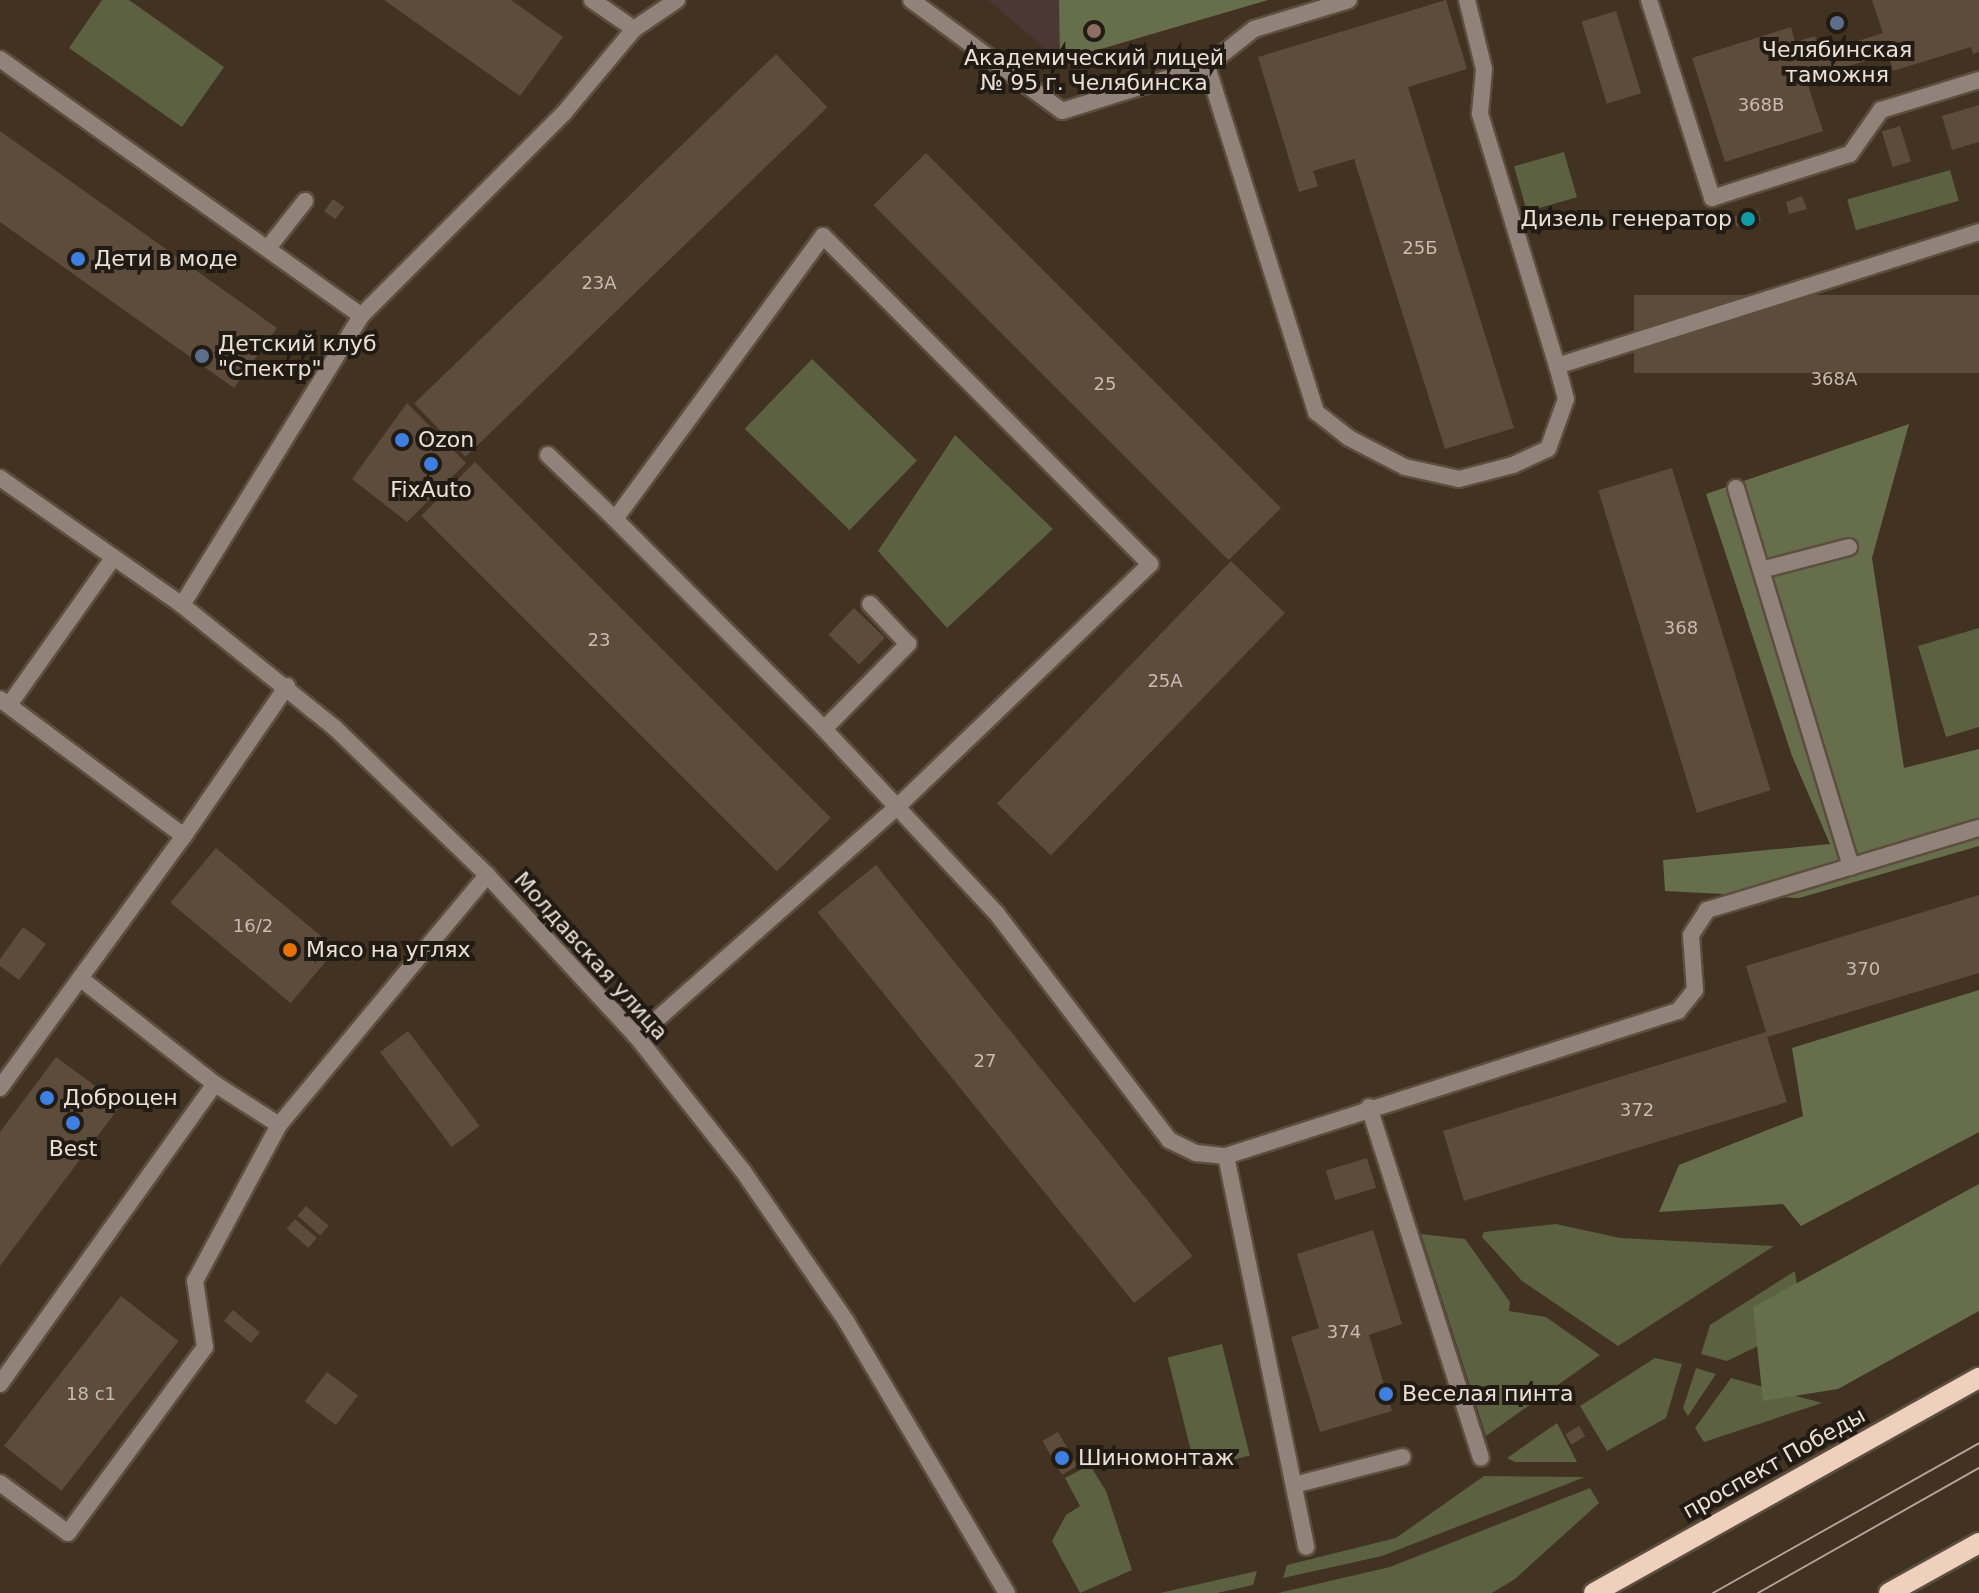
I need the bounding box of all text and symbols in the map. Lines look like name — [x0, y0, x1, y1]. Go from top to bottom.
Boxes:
marker: Челябинская таможня — [1828, 14, 1846, 32]
marker: Академический лицей № 95 г. Челябинска — [1085, 22, 1103, 40]
place label: Челябинская таможня — [1762, 36, 1912, 88]
place label: Академический лицей № 95 г. Челябинска — [964, 44, 1224, 96]
house number: 368В — [1738, 94, 1784, 116]
place label: Дизель генератор — [1521, 206, 1732, 232]
marker: Дизель генератор — [1739, 210, 1757, 228]
house number: 25Б — [1402, 237, 1438, 259]
place label: Дети в моде — [94, 246, 238, 272]
marker: Дети в моде — [69, 250, 87, 268]
house number: 23А — [581, 272, 617, 294]
place label: Детский клуб "Спектр" — [218, 330, 376, 382]
marker: Детский клуб "Спектр" — [193, 347, 211, 365]
house number: 368А — [1811, 368, 1857, 390]
house number: 25 — [1094, 373, 1116, 395]
place label: Ozon — [418, 427, 474, 453]
marker: Ozon — [393, 431, 411, 449]
marker: FixAuto — [422, 455, 440, 473]
place label: FixAuto — [390, 477, 472, 503]
house number: 368 — [1664, 617, 1698, 639]
house number: 23 — [588, 629, 610, 651]
house number: 25А — [1147, 670, 1183, 692]
street label: Молдавская улица — [509, 867, 673, 1045]
house number: 16/2 — [233, 915, 273, 937]
place label: Мясо на углях — [306, 937, 471, 963]
marker: Мясо на углях — [281, 941, 299, 959]
house number: 370 — [1846, 958, 1880, 980]
house number: 27 — [974, 1050, 996, 1072]
place label: Доброцен — [63, 1085, 178, 1111]
marker: Доброцен — [38, 1089, 56, 1107]
house number: 372 — [1620, 1099, 1654, 1121]
marker: Best — [64, 1114, 82, 1132]
place label: Best — [49, 1136, 97, 1162]
house number: 374 — [1327, 1321, 1361, 1343]
place label: Веселая пинта — [1402, 1381, 1573, 1407]
house number: 18 с1 — [66, 1383, 116, 1405]
marker: Веселая пинта — [1377, 1385, 1395, 1403]
street label: проспект Победы — [1678, 1402, 1870, 1524]
place label: Шиномонтаж — [1078, 1445, 1234, 1471]
marker: Шиномонтаж — [1053, 1449, 1071, 1467]

